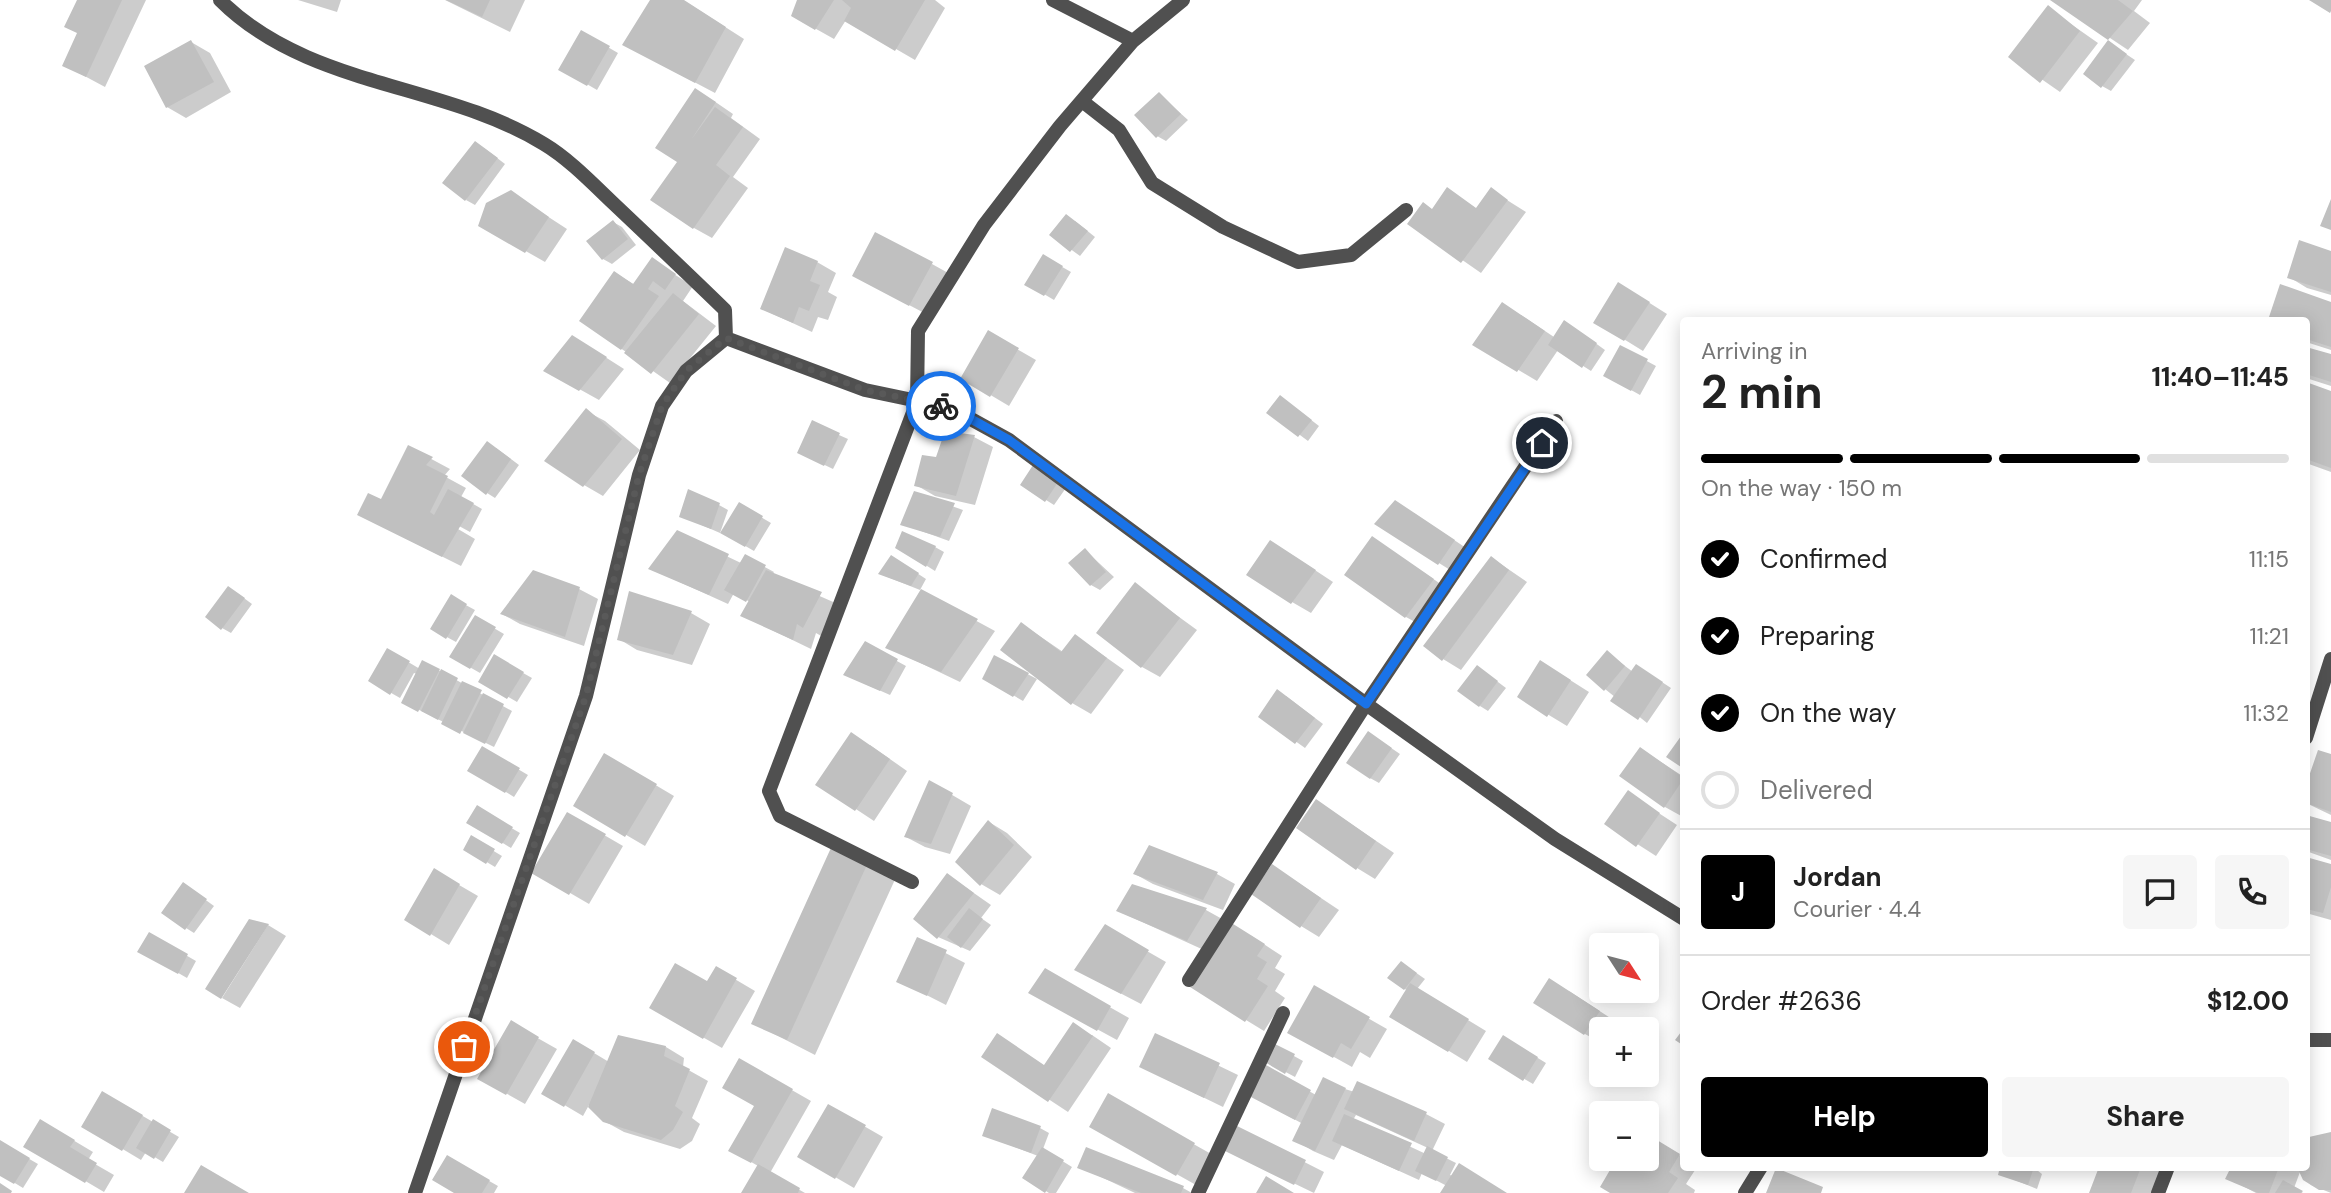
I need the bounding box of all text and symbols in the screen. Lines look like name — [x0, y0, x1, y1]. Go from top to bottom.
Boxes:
text: Arriving in — [1701, 336, 1807, 366]
text: 11:40–11:45 — [2152, 360, 2289, 394]
text: 2 min — [1701, 362, 1823, 422]
courier — [906, 371, 976, 441]
icon: bike — [922, 387, 960, 425]
pin — [1512, 413, 1572, 473]
icon: home — [1523, 424, 1561, 462]
text: On the way · 150 m — [1701, 473, 1902, 503]
icon: check — [1701, 540, 1739, 578]
text: Confirmed — [1760, 542, 1887, 576]
text: 11:15 — [2249, 544, 2289, 574]
icon: check — [1701, 617, 1739, 655]
text: Preparing — [1760, 619, 1875, 653]
text: 11:21 — [2250, 621, 2289, 651]
icon: check — [1701, 694, 1739, 732]
text: On the way — [1760, 696, 1896, 730]
text: 11:32 — [2243, 698, 2289, 728]
text: Delivered — [1760, 773, 1873, 807]
button: chat — [2123, 855, 2197, 929]
button: phone — [2215, 855, 2289, 929]
text: Jordan — [1793, 860, 1882, 894]
text: J — [1731, 875, 1745, 909]
text: Courier · 4.4 — [1793, 894, 1921, 924]
north arrow — [1589, 933, 1659, 1003]
map controls — [1589, 933, 1659, 1171]
text: Order #2636 — [1701, 984, 1862, 1018]
text: $12.00 — [2207, 984, 2289, 1018]
pin — [434, 1017, 494, 1077]
button: + — [1589, 1017, 1659, 1087]
icon: bag — [445, 1028, 483, 1066]
button: Help — [1701, 1077, 1988, 1157]
button: Share — [2002, 1077, 2289, 1157]
button: − — [1589, 1101, 1659, 1171]

